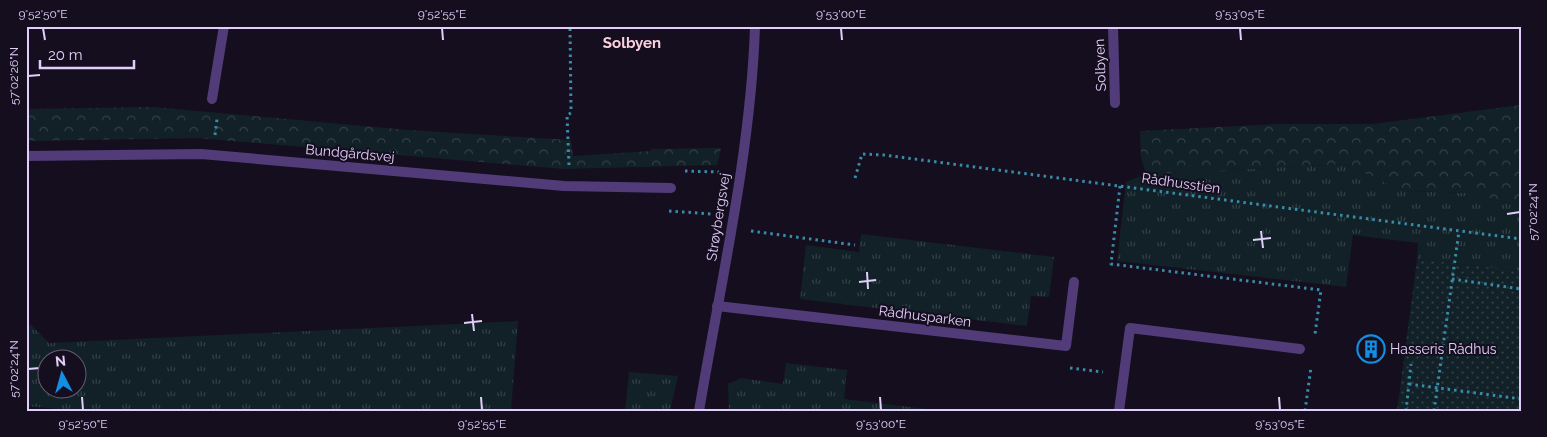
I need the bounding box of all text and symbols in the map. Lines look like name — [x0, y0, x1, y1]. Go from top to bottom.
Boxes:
text: 9°52'50"E — [18, 7, 68, 21]
text: 9°52'55"E — [418, 7, 466, 21]
text: 9°53'00"E — [816, 7, 866, 21]
text: 9°53'05"E — [1215, 7, 1265, 21]
district label: Solbyen — [603, 34, 661, 52]
scale bar — [40, 38, 134, 70]
street label: Solbyen — [1091, 38, 1109, 92]
text: 20 m — [48, 46, 83, 64]
text: 57°02'26"N — [7, 47, 21, 105]
street label: Bundgårdsvej — [305, 141, 395, 165]
street label: Rådhusstien — [1141, 170, 1221, 196]
street label: Strøybergsvej — [703, 172, 733, 262]
text: 57°02'24"N — [1526, 183, 1540, 241]
street label: Rådhusparken — [878, 302, 972, 330]
building icon: Hasseris Rådhus — [1356, 334, 1386, 364]
text: 57°02'24"N — [7, 340, 21, 398]
place label: Hasseris Rådhus — [1390, 341, 1497, 357]
north arrow — [38, 350, 88, 400]
text: N — [54, 353, 67, 370]
text: 9°52'50"E — [58, 417, 108, 431]
text: 9°52'55"E — [458, 417, 506, 431]
text: 9°53'00"E — [856, 417, 906, 431]
text: 9°53'05"E — [1255, 417, 1305, 431]

